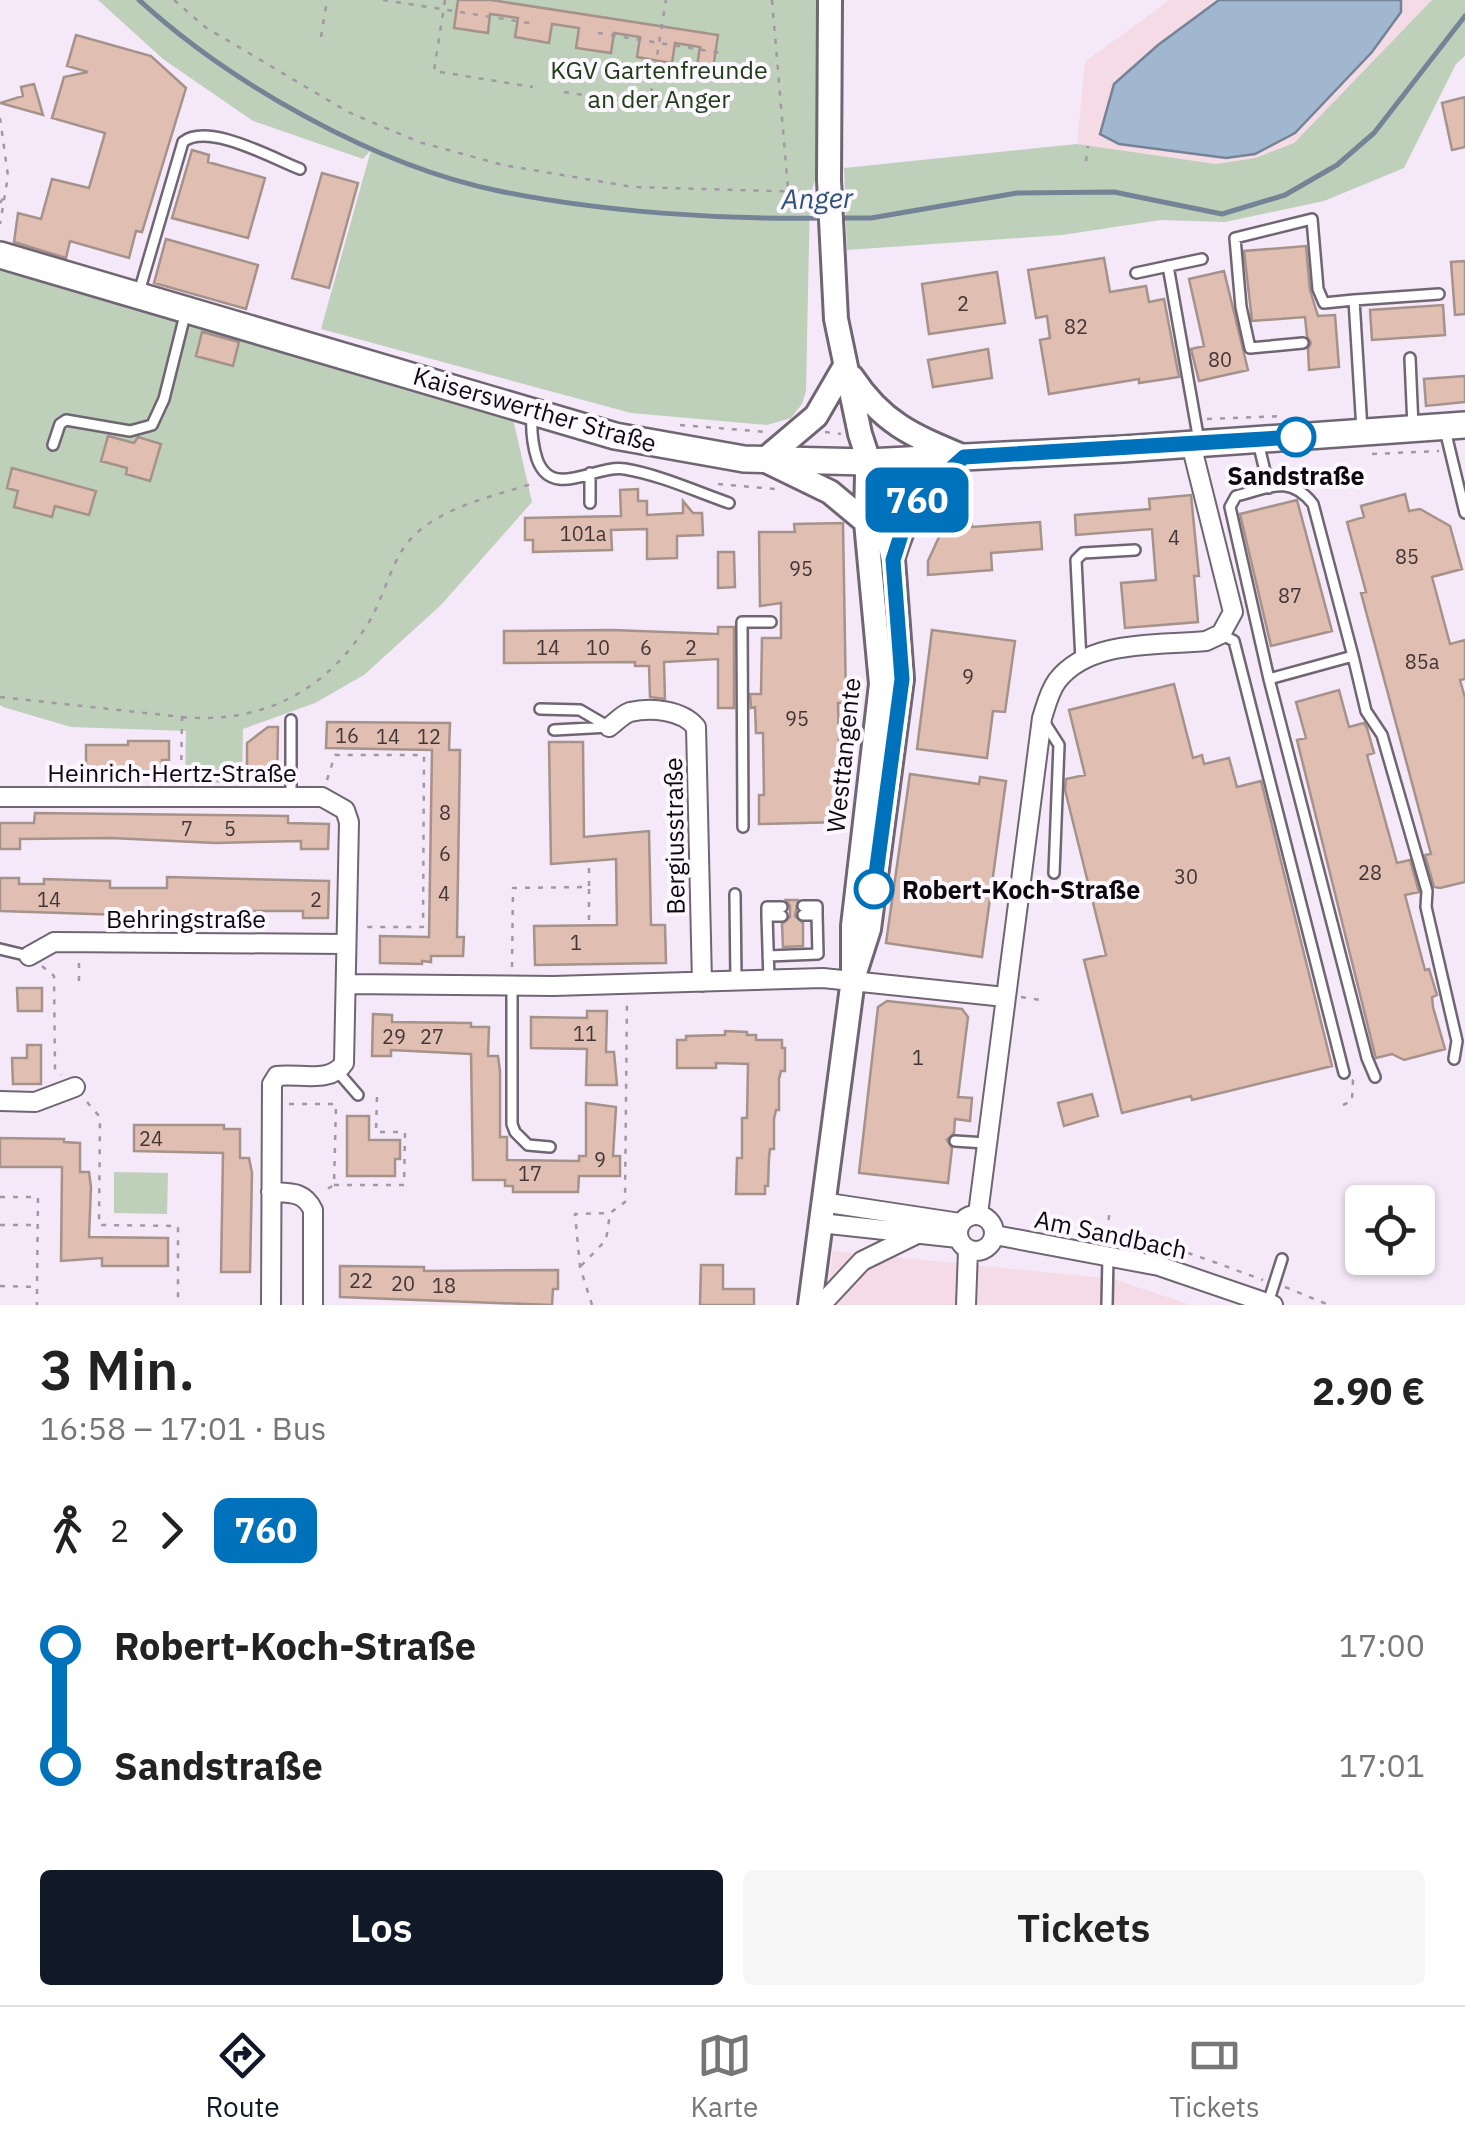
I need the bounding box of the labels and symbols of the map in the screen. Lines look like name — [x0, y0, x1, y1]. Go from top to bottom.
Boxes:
park label: KGV Gartenfreunde an der Anger — [550, 53, 768, 115]
water label: Anger — [780, 179, 854, 217]
house number: 2 — [957, 290, 969, 317]
house number: 82 — [1064, 313, 1088, 340]
house number: 80 — [1208, 346, 1232, 373]
street label: Kaiserswerther Straße — [410, 358, 660, 460]
marker: Sandstraße — [1277, 418, 1315, 456]
place label: Sandstraße — [1227, 459, 1365, 492]
line badge: 760 — [860, 468, 974, 532]
house number: 101a — [560, 520, 607, 547]
house number: 4 — [1168, 524, 1180, 551]
house number: 85 — [1395, 543, 1419, 570]
house number: 95 — [789, 555, 813, 582]
house number: 87 — [1278, 582, 1302, 609]
house number: 14 — [536, 634, 560, 661]
house number: 10 — [586, 634, 610, 661]
house number: 6 — [640, 634, 652, 661]
house number: 2 — [685, 634, 697, 661]
house number: 85a — [1405, 648, 1440, 675]
house number: 9 — [962, 663, 974, 690]
street label: Westtangente — [818, 676, 868, 834]
house number: 95 — [785, 705, 809, 732]
house number: 16 — [335, 722, 359, 749]
house number: 14 — [376, 723, 400, 750]
house number: 12 — [417, 723, 441, 750]
street label: Heinrich-Hertz-Straße — [47, 756, 297, 789]
street label: Bergiusstraße — [656, 757, 692, 915]
house number: 8 — [439, 799, 451, 826]
house number: 7 — [181, 815, 193, 842]
house number: 5 — [224, 815, 236, 842]
house number: 6 — [439, 840, 451, 867]
house number: 28 — [1358, 859, 1382, 886]
house number: 30 — [1174, 863, 1198, 890]
marker: Robert-Koch-Straße — [855, 870, 893, 908]
place label: Robert-Koch-Straße — [902, 873, 1140, 906]
house number: 4 — [438, 880, 450, 907]
house number: 14 — [37, 886, 61, 913]
house number: 2 — [310, 886, 322, 913]
street label: Behringstraße — [106, 902, 266, 935]
house number: 1 — [570, 929, 582, 956]
house number: 11 — [573, 1020, 597, 1047]
house number: 29 — [382, 1023, 406, 1050]
house number: 27 — [420, 1023, 444, 1050]
house number: 1 — [912, 1044, 924, 1071]
house number: 24 — [139, 1125, 163, 1152]
house number: 9 — [594, 1146, 606, 1173]
house number: 17 — [518, 1160, 542, 1187]
street label: Am Sandbach — [1032, 1202, 1190, 1266]
house number: 22 — [349, 1267, 373, 1294]
house number: 20 — [391, 1270, 415, 1297]
house number: 18 — [432, 1272, 456, 1299]

